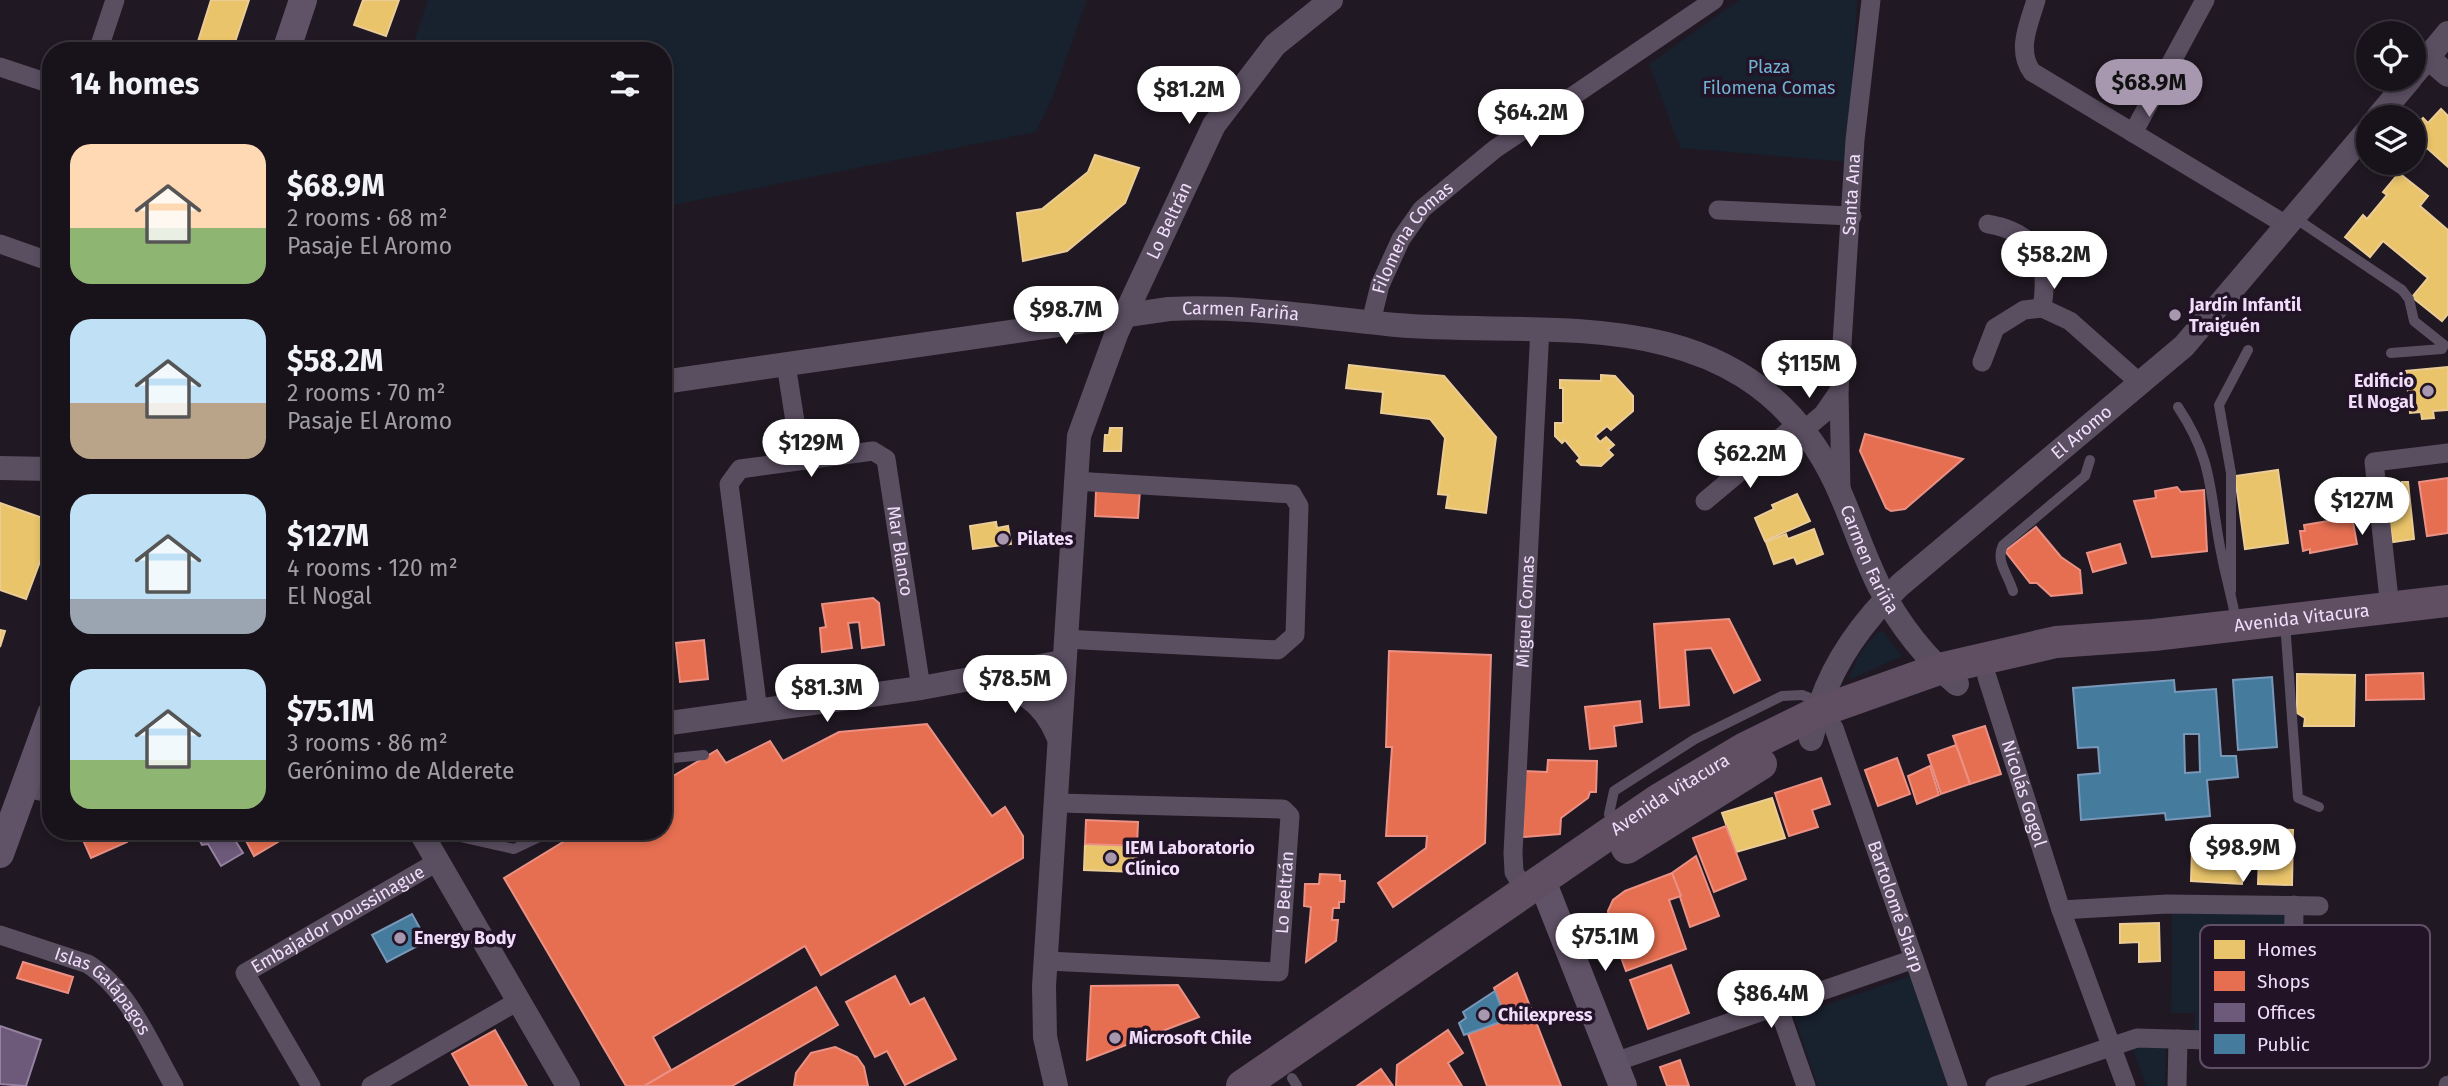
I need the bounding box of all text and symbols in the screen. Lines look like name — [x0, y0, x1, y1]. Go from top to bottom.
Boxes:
map controls — [2356, 21, 2426, 175]
button: locate — [2356, 21, 2426, 91]
park label: Plaza Filomena Comas — [1702, 56, 1836, 99]
pin: $68.9M — [2092, 60, 2206, 119]
icon: filters — [606, 65, 644, 103]
text: 14 homes — [70, 66, 199, 102]
pin: $81.2M — [1132, 66, 1246, 126]
text: $68.9M — [2112, 68, 2186, 96]
text: $81.2M — [1153, 75, 1225, 103]
pin: $64.2M — [1474, 90, 1588, 149]
text: $64.2M — [1494, 98, 1568, 126]
button: layers — [2356, 105, 2426, 175]
street label: Santa Ana — [1838, 153, 1865, 236]
text: $68.9M — [287, 168, 385, 204]
icon: home — [126, 172, 210, 256]
street label: Filomena Comas — [1367, 177, 1458, 296]
street label: Lo Beltrán — [1142, 178, 1197, 263]
text: 2 rooms · 68 m² — [287, 204, 448, 232]
text: Pasaje El Aromo — [287, 232, 452, 260]
pin: $58.2M — [1997, 232, 2111, 291]
text: $58.2M — [2017, 240, 2091, 268]
pin: $98.7M — [1009, 286, 1123, 346]
place label: Jardín Infantil Traiguén — [2188, 294, 2302, 337]
text: $98.7M — [1030, 295, 1102, 323]
street label: Carmen Fariña — [1182, 297, 1300, 325]
marker: Jardín Infantil Traiguén — [2167, 307, 2183, 323]
pin: $115M — [1760, 340, 1858, 400]
text: $58.2M — [287, 343, 383, 379]
icon: home — [126, 347, 210, 431]
text: $115M — [1777, 349, 1841, 377]
place label: Edificio El Nogal — [2348, 370, 2415, 413]
text: 2 rooms · 70 m² — [287, 379, 445, 407]
marker: Edificio El Nogal — [2420, 383, 2436, 399]
street label: El Aromo — [2047, 400, 2116, 464]
text: Pasaje El Aromo — [287, 407, 452, 435]
pin: $129M — [762, 420, 860, 479]
text: $129M — [778, 428, 844, 456]
pin: $62.2M — [1693, 430, 1807, 490]
text: $62.2M — [1714, 439, 1786, 467]
pin: $127M — [2313, 477, 2411, 537]
text: $127M — [2331, 486, 2393, 514]
street label: Carmen Fariña — [1835, 502, 1904, 618]
street label: Mar Blanco — [882, 504, 918, 598]
text: $127M — [287, 518, 369, 554]
icon: home — [126, 522, 210, 606]
place label: Pilates — [1017, 528, 1074, 550]
marker: Pilates — [995, 531, 1011, 547]
text: 4 rooms · 120 m² — [287, 554, 458, 582]
street label: Miguel Comas — [1512, 555, 1539, 668]
text: El Nogal — [287, 582, 372, 610]
street label: Avenida Vitacura — [2233, 599, 2371, 637]
pin: $78.5M — [958, 656, 1072, 715]
pin: $81.3M — [770, 664, 884, 724]
text: $78.5M — [979, 664, 1051, 692]
text: $81.3M — [791, 673, 863, 701]
text: $75.1M — [287, 693, 374, 729]
icon: home — [126, 697, 210, 781]
text: 3 rooms · 86 m² — [287, 729, 448, 757]
street label: Nicolás Gogol — [1997, 737, 2051, 849]
street label: Avenida Vitacura — [1606, 749, 1733, 840]
text: Gerónimo de Alderete — [287, 757, 515, 785]
pin: $98.9M — [2186, 824, 2300, 884]
text: $98.9M — [2206, 833, 2280, 861]
place label: IEM Laboratorio Clínico — [1125, 837, 1255, 880]
street label: Bartolomé Sharp — [1863, 838, 1929, 975]
marker: IEM Laboratorio Clínico — [1103, 850, 1119, 866]
street label: Lo Beltrán — [1271, 850, 1299, 935]
street label: Embajador Doussinague — [247, 861, 428, 978]
pin: $75.1M — [1548, 914, 1662, 973]
text: $75.1M — [1572, 922, 1638, 950]
legend — [2200, 925, 2430, 1068]
place label: Energy Body — [414, 927, 517, 949]
marker: Energy Body — [392, 930, 408, 946]
text: Homes — [2257, 938, 2317, 961]
street label: Islas Galápagos — [52, 943, 155, 1039]
pin: $86.4M — [1714, 970, 1828, 1030]
text: Shops — [2257, 970, 2310, 993]
text: $86.4M — [1733, 979, 1809, 1007]
text: Offices — [2257, 1001, 2315, 1024]
place label: Chilexpress — [1498, 1004, 1593, 1026]
marker: Chilexpress — [1476, 1007, 1492, 1023]
place label: Microsoft Chile — [1129, 1027, 1252, 1049]
marker: Microsoft Chile — [1107, 1030, 1123, 1046]
text: Public — [2257, 1033, 2310, 1056]

